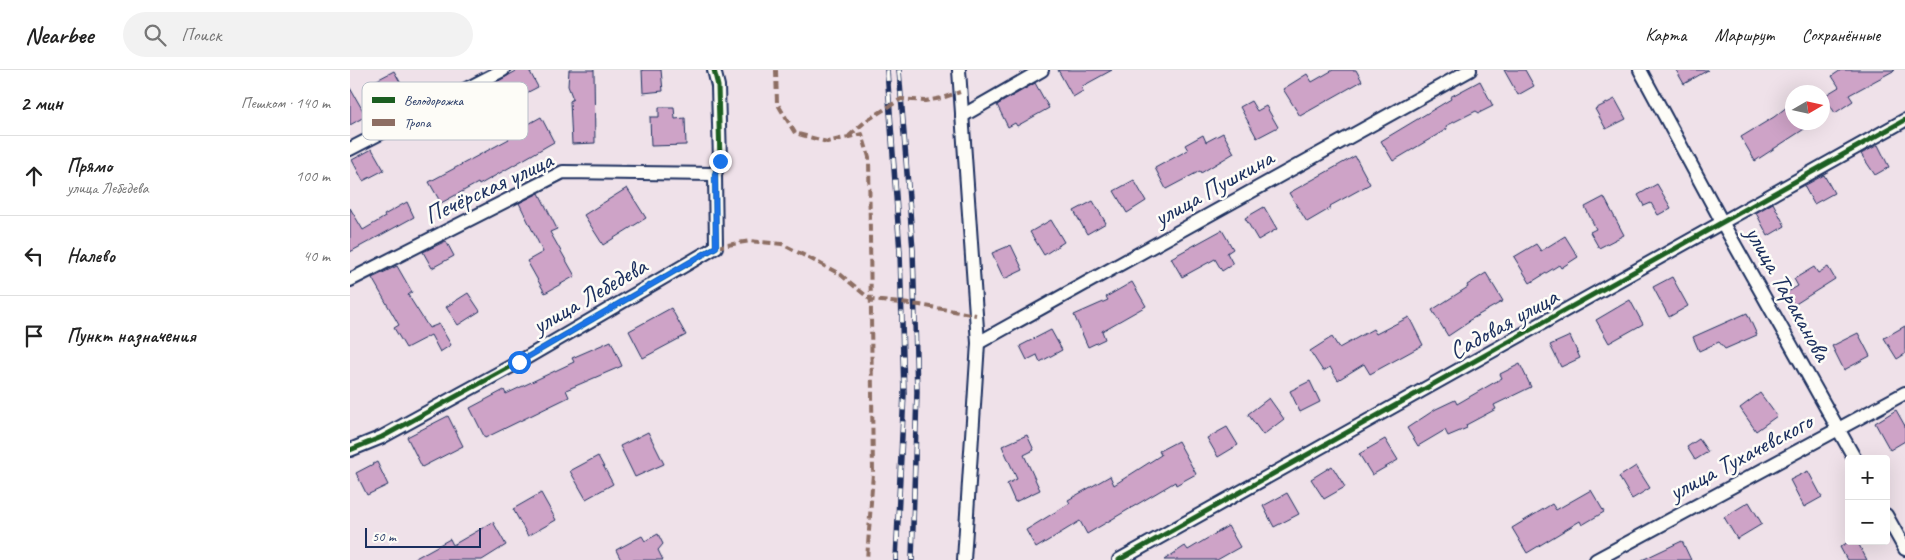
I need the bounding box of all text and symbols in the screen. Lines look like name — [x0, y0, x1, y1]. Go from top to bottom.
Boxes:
search box — [123, 12, 473, 57]
text: Nearbee — [25, 20, 93, 50]
icon: search — [141, 21, 169, 49]
text: Поиск — [181, 23, 221, 47]
text: Карта — [1645, 24, 1686, 46]
text: Маршрут — [1714, 24, 1774, 46]
text: Сохранённые — [1802, 24, 1880, 46]
legend — [362, 82, 528, 140]
north arrow — [1785, 85, 1830, 130]
text: 2 мин — [20, 90, 63, 116]
text: Велодорожка — [404, 92, 465, 109]
text: Пешком · 140 m — [241, 93, 330, 113]
text: Тропа — [404, 114, 432, 131]
street label: улица Пушкина — [1146, 141, 1281, 235]
street label: Печёрская улица — [419, 143, 559, 232]
route end — [709, 150, 732, 173]
text: Прямо — [67, 154, 112, 178]
icon: ahead — [20, 162, 48, 190]
text: 100 m — [296, 166, 330, 186]
text: улица Лебедева — [67, 178, 148, 198]
street label: улица Тараканова — [1737, 219, 1839, 368]
icon: left — [20, 242, 48, 270]
text: Налево — [67, 244, 115, 268]
text: 40 m — [303, 246, 330, 266]
street label: улица Лебедева — [525, 249, 654, 343]
street label: Садовая улица — [1443, 280, 1566, 367]
icon: arrive — [20, 322, 48, 350]
text: Пункт назначения — [67, 324, 196, 348]
route start — [508, 351, 531, 374]
street label: улица Тухачевского — [1661, 404, 1820, 509]
map controls — [1845, 455, 1890, 545]
button: + — [1845, 455, 1890, 500]
button: − — [1845, 500, 1890, 545]
scale bar — [365, 525, 481, 548]
text: 50 m — [372, 528, 396, 545]

